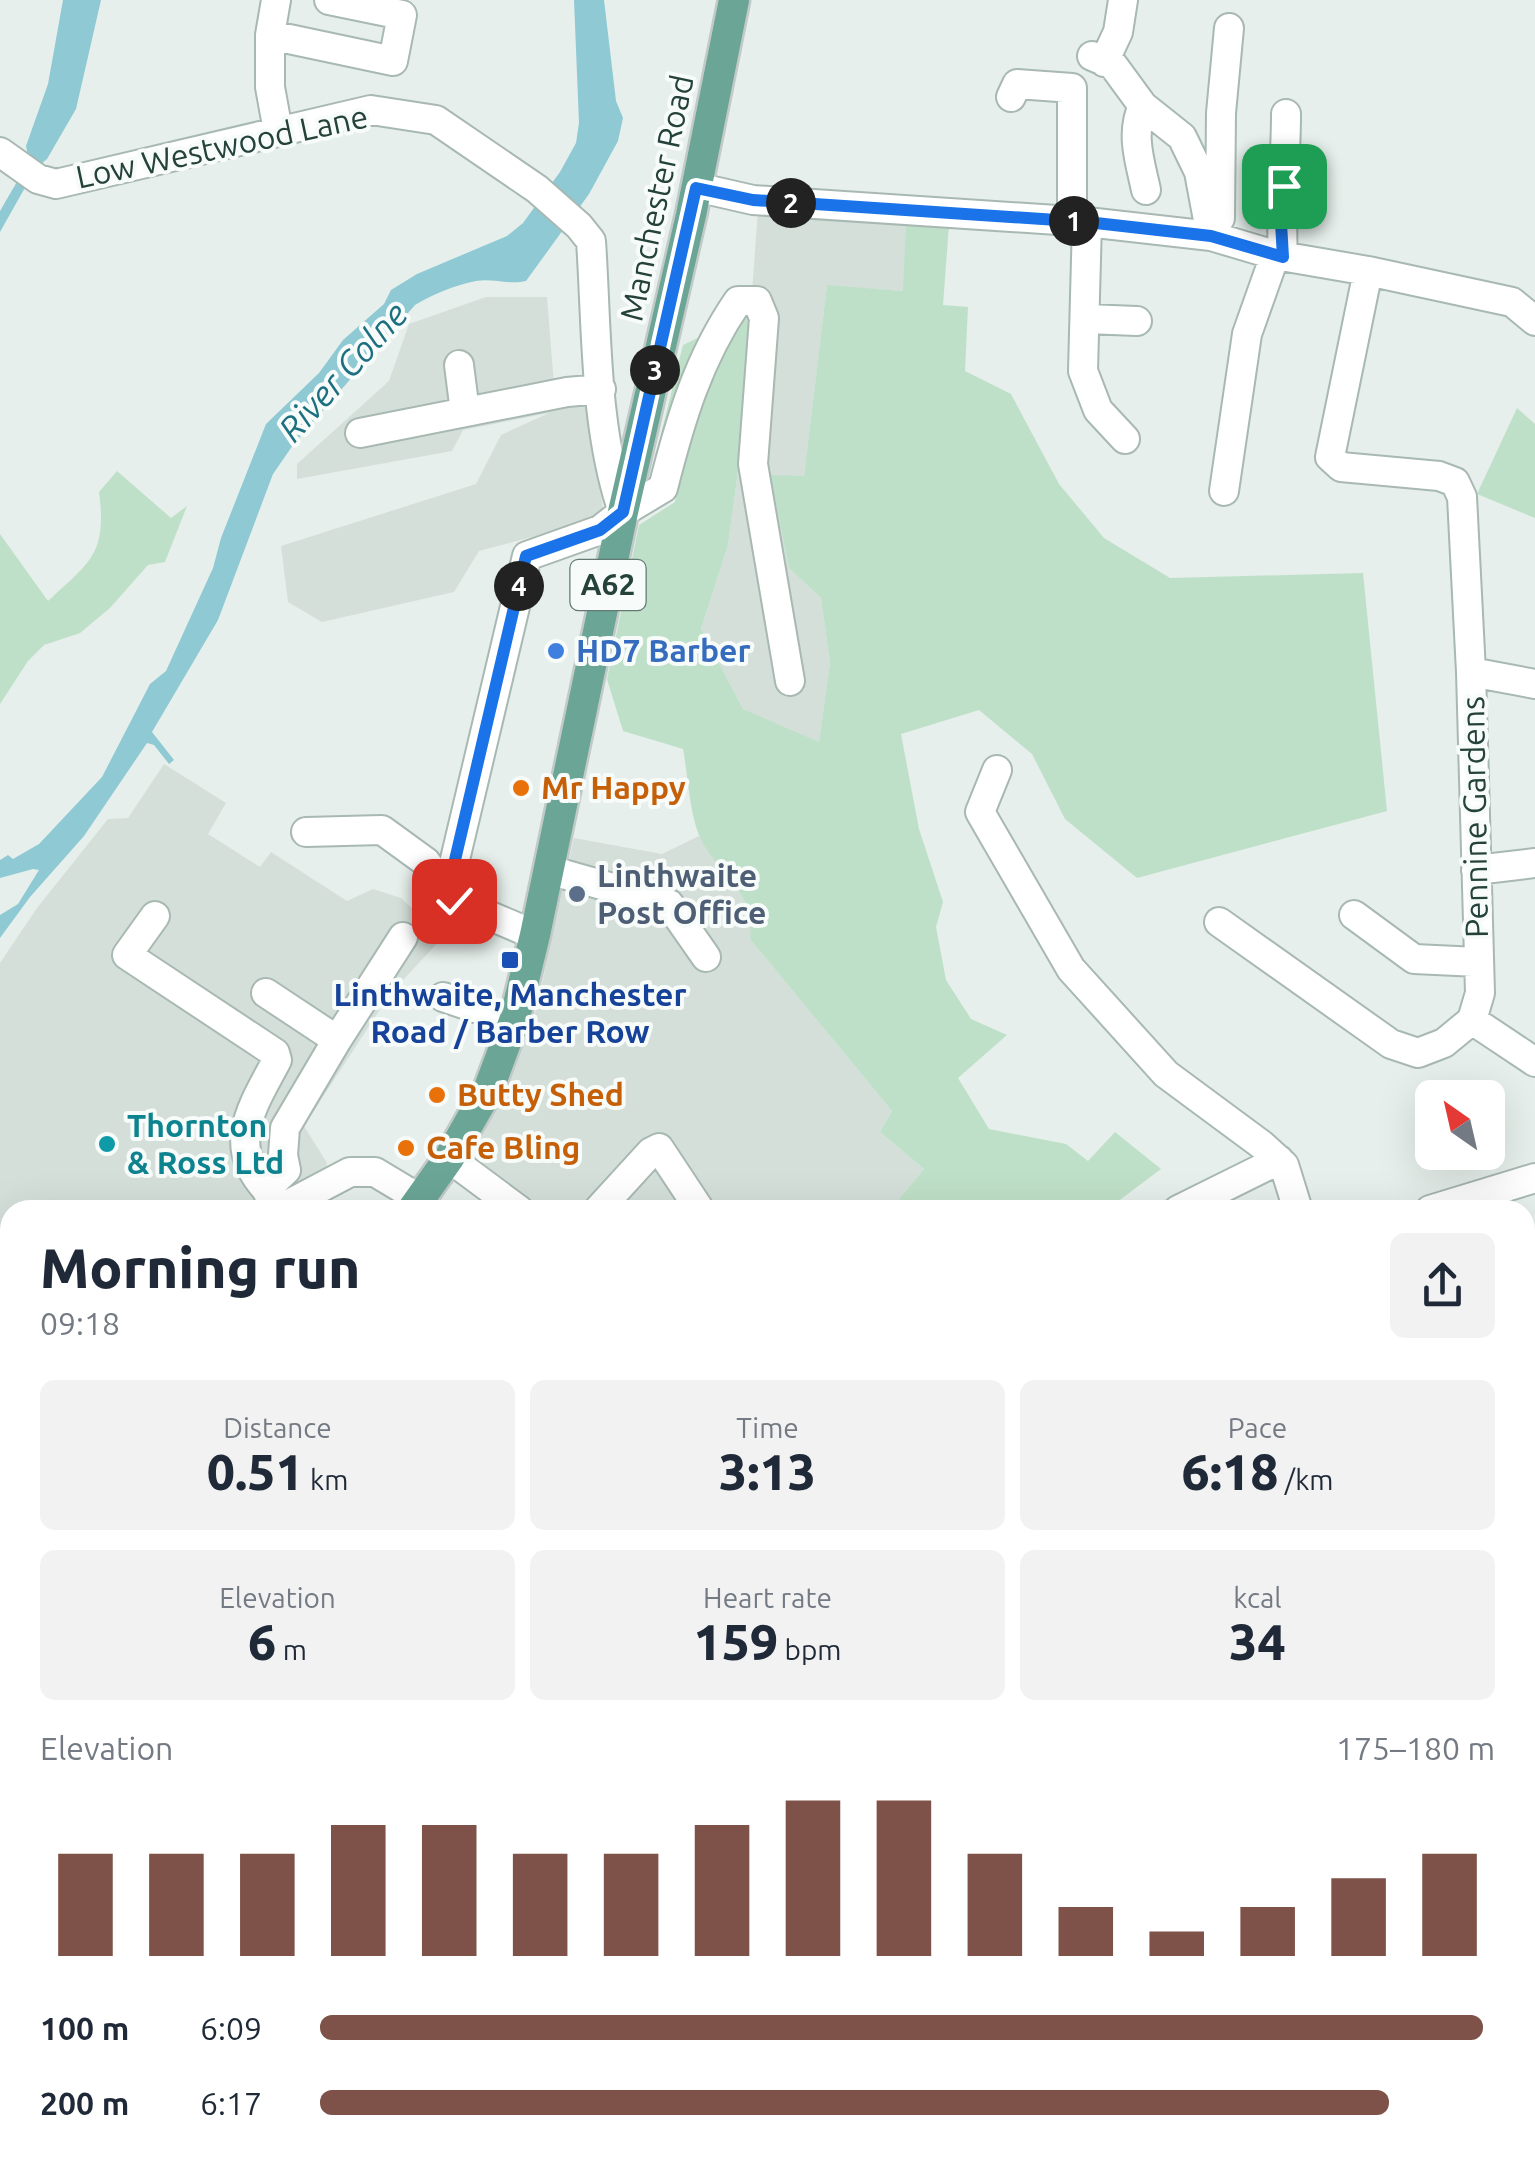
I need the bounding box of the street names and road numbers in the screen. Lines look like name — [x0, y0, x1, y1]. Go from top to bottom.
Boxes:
street label: Manchester Road — [612, 71, 700, 324]
street label: Low Westwood Lane — [73, 97, 371, 195]
road number: A62 — [570, 560, 646, 610]
street label: Pennine Gardens — [1454, 696, 1494, 938]

